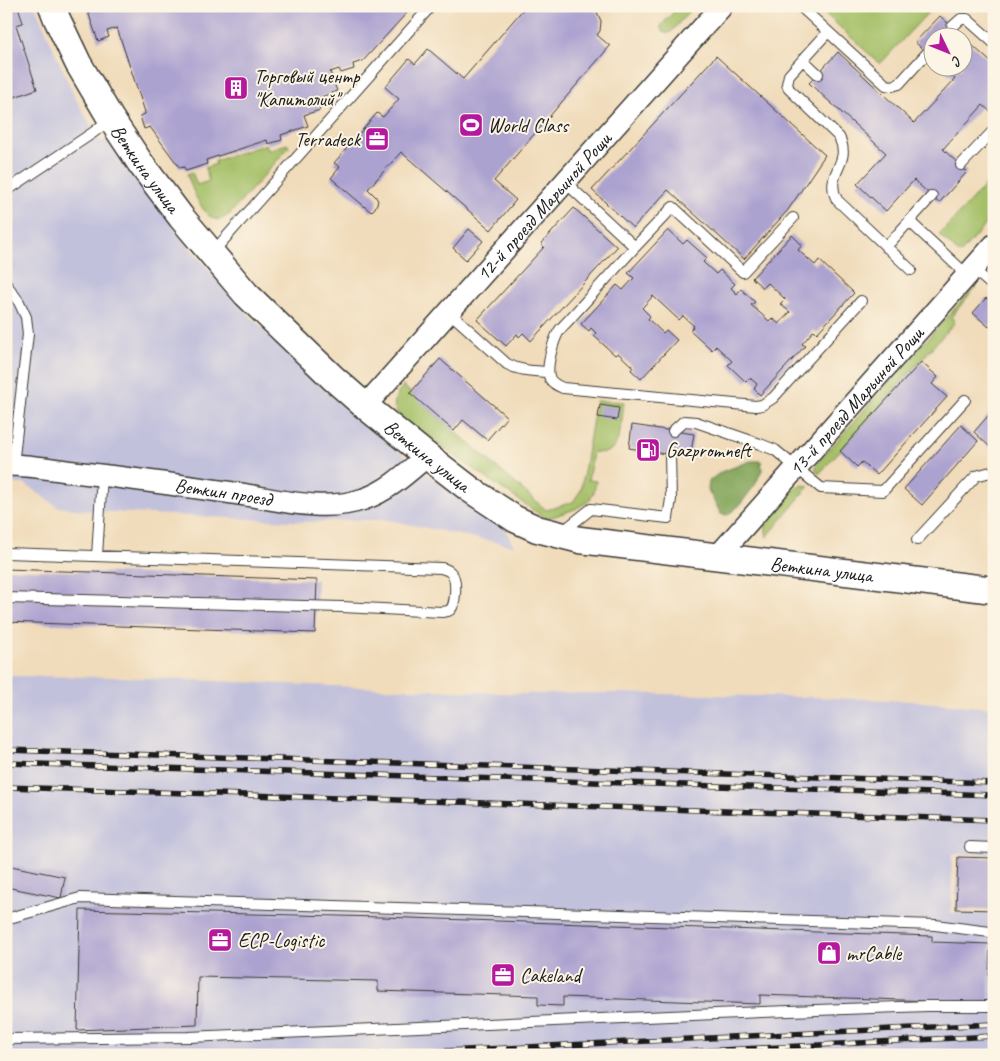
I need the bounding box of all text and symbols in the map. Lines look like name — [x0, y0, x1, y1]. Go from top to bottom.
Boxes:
north arrow — [922, 28, 972, 78]
text: С — [947, 52, 966, 70]
place label: Торговый центр "Капитолий" — [254, 64, 361, 112]
building icon: Торговый центр "Капитолий" — [223, 75, 249, 101]
sports icon: World Class — [458, 112, 484, 138]
place label: World Class — [488, 113, 570, 138]
street label: Веткина улица — [105, 120, 186, 219]
office icon: Terradeck — [364, 126, 390, 152]
street label: 12-й проезд Марьиной Рощи — [471, 126, 618, 286]
place label: Terradeck — [295, 127, 362, 152]
street label: 13-й проезд Марьиной Рощи — [783, 320, 930, 481]
street label: Веткина улица — [379, 414, 476, 499]
fuel station icon: Gazpromneft — [635, 437, 661, 463]
place label: Gazpromneft — [666, 438, 753, 463]
street label: Веткин проезд — [173, 473, 276, 513]
street label: Веткина улица — [769, 551, 876, 588]
office icon: ECP-Logistic — [207, 927, 233, 953]
place label: ECP-Logistic — [238, 928, 325, 953]
shop icon: mrCable — [816, 940, 842, 966]
place label: mrCable — [846, 941, 903, 966]
office icon: Cakeland — [490, 962, 516, 988]
place label: Cakeland — [520, 963, 584, 988]

